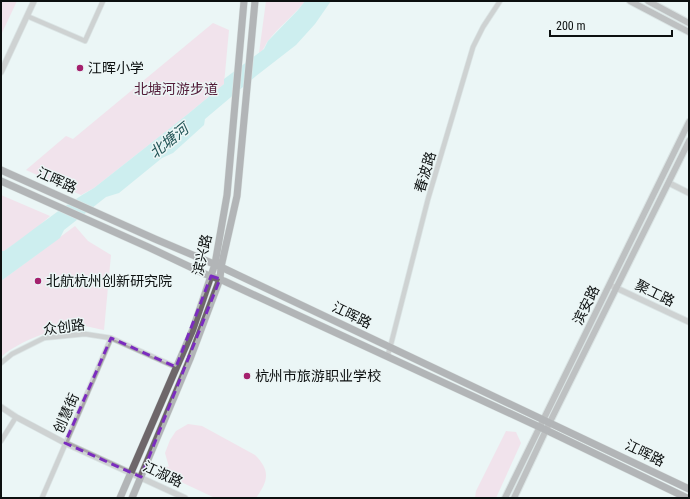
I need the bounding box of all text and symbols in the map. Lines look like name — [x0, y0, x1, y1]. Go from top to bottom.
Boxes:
scale bar — [550, 12, 672, 38]
text: 200 m — [556, 19, 586, 33]
place label: 江晖小学 — [88, 60, 144, 76]
marker: 江晖小学 — [75, 63, 85, 73]
park label: 北塘河游步道 — [134, 81, 218, 97]
water label: 北塘河 — [146, 118, 194, 162]
street label: 春波路 — [411, 150, 439, 194]
street label: 江晖路 — [35, 164, 79, 196]
street label: 滨兴路 — [189, 233, 215, 277]
place label: 北航杭州创新研究院 — [46, 273, 172, 289]
marker: 北航杭州创新研究院 — [33, 276, 43, 286]
street label: 聚工路 — [633, 277, 677, 309]
street label: 滨安路 — [570, 283, 602, 327]
street label: 江晖路 — [330, 299, 374, 331]
street label: 众创路 — [42, 317, 86, 337]
place label: 杭州市旅游职业学校 — [255, 368, 381, 384]
marker: 杭州市旅游职业学校 — [242, 371, 252, 381]
street label: 创慧街 — [50, 391, 82, 435]
street label: 江晖路 — [623, 437, 667, 469]
street label: 江淑路 — [141, 458, 185, 490]

